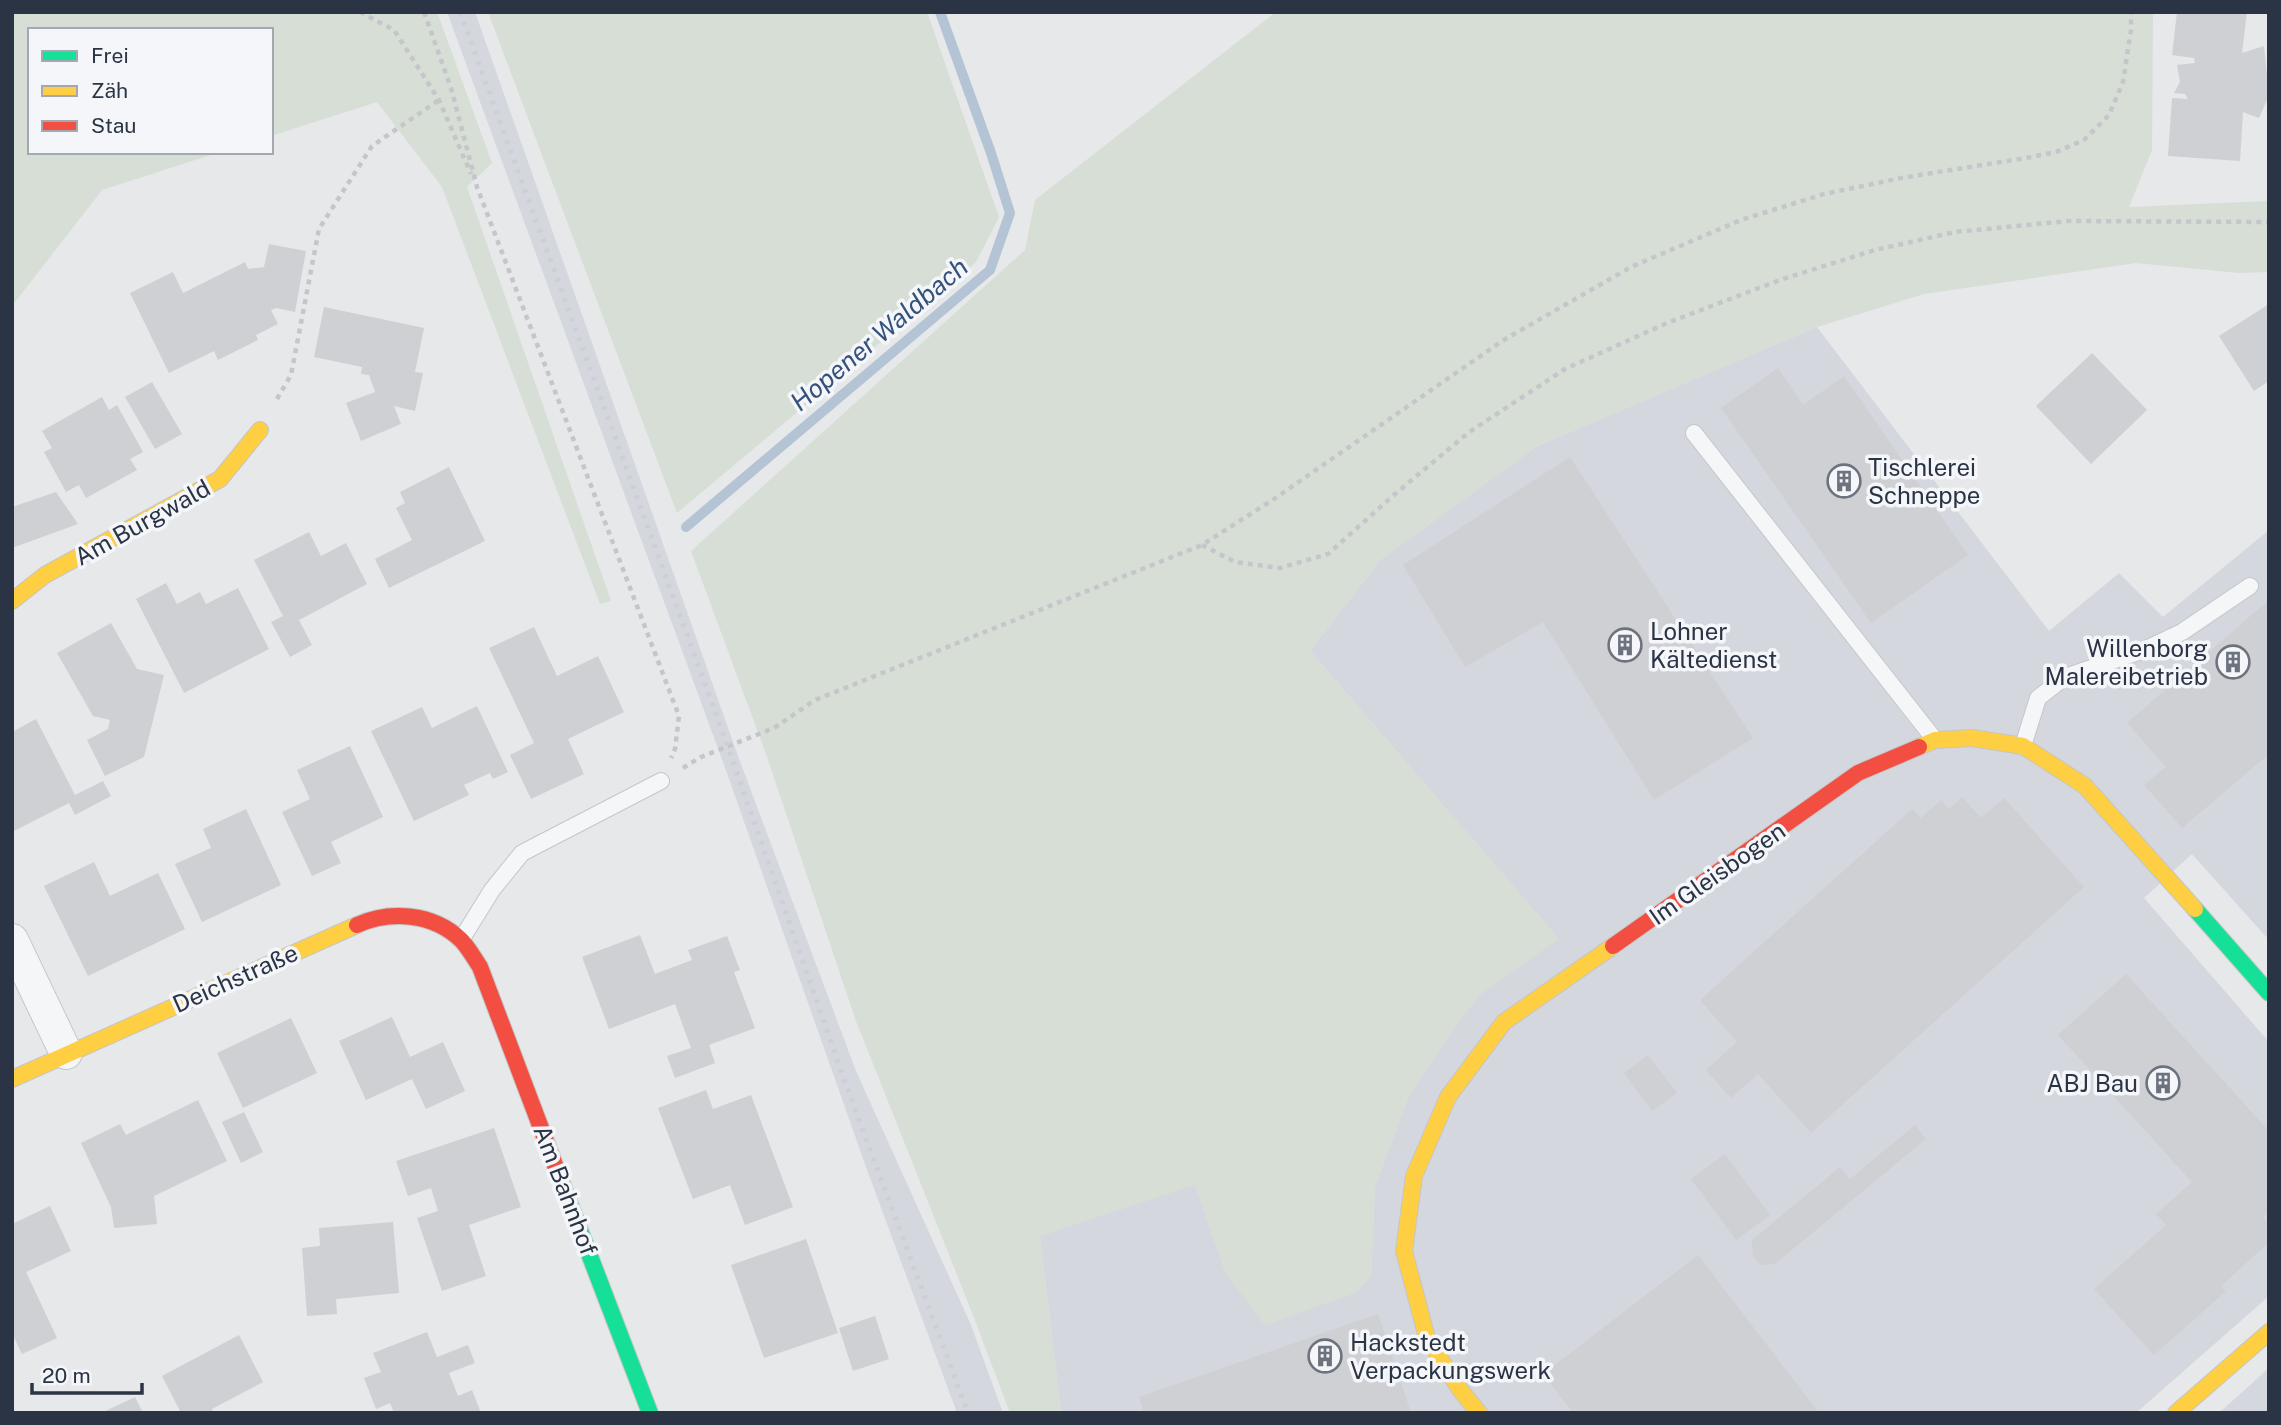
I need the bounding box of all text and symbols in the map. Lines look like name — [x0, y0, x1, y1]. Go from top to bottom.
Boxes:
legend — [28, 28, 273, 154]
text: Frei — [91, 43, 129, 68]
text: Zäh — [91, 78, 128, 103]
text: Stau — [91, 113, 137, 138]
water label: Hopener Waldbach — [784, 251, 974, 417]
place label: Tischlerei Schneppe — [1868, 453, 1980, 509]
building icon: Tischlerei Schneppe — [1825, 462, 1863, 500]
street label: Am Burgwald — [69, 473, 215, 571]
place label: Lohner Kältedienst — [1650, 617, 1777, 673]
building icon: Lohner Kältedienst — [1606, 626, 1644, 664]
place label: Willenborg Malereibetrieb — [2044, 634, 2208, 690]
building icon: Willenborg Malereibetrieb — [2214, 643, 2252, 681]
street label: Im Gleisbogen — [1644, 816, 1790, 930]
street label: Deichstraße — [168, 938, 302, 1018]
building icon: ABJ Bau — [2144, 1064, 2182, 1102]
place label: ABJ Bau — [2046, 1069, 2138, 1097]
street label: Am Bahnhof — [528, 1121, 604, 1259]
place label: Hackstedt Verpackungswerk — [1350, 1328, 1551, 1384]
building icon: Hackstedt Verpackungswerk — [1306, 1337, 1344, 1375]
scale bar — [32, 1352, 142, 1396]
text: 20 m — [42, 1363, 91, 1388]

